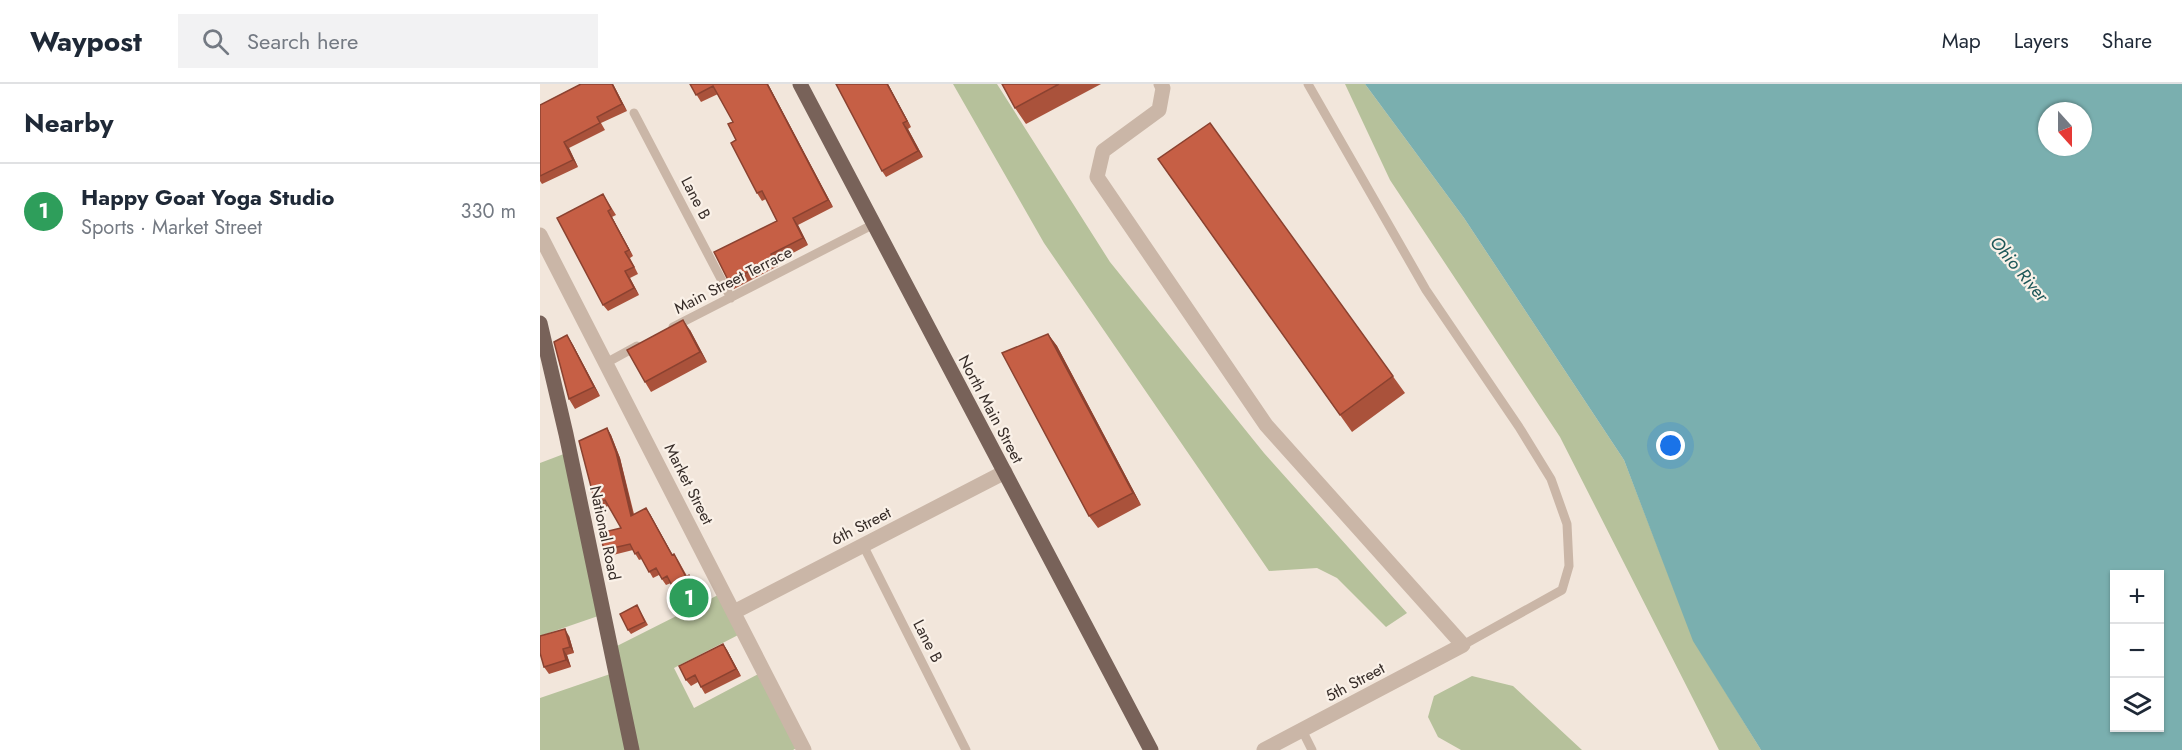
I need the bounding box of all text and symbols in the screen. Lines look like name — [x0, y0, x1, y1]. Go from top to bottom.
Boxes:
search box — [178, 14, 598, 68]
text: Waypost — [30, 21, 142, 62]
icon: search — [199, 25, 232, 58]
text: Search here — [247, 25, 358, 57]
text: Map — [1942, 26, 1981, 56]
text: Layers — [2014, 26, 2069, 56]
text: Share — [2102, 26, 2152, 56]
north arrow — [2038, 102, 2092, 156]
text: Nearby — [24, 104, 113, 142]
street label: Lane B — [675, 173, 717, 223]
text: Happy Goat Yoga Studio — [81, 181, 335, 213]
text: 1 — [38, 197, 49, 226]
text: 330 m — [461, 197, 516, 226]
text: Sports · Market Street — [81, 213, 262, 242]
water label: Ohio River — [1984, 230, 2055, 308]
street label: Main Street Terrace — [670, 240, 796, 320]
street label: North Main Street — [953, 351, 1029, 467]
your location — [1656, 431, 1685, 460]
street label: Market Street — [659, 440, 719, 529]
street label: National Road — [584, 484, 626, 582]
street label: 6th Street — [827, 501, 895, 551]
map controls — [2110, 570, 2164, 732]
button: + — [2110, 570, 2164, 624]
pin: 1 — [670, 576, 708, 620]
street label: Lane B — [907, 616, 949, 666]
button: − — [2110, 624, 2164, 678]
street label: 5th Street — [1321, 657, 1389, 707]
button: layers — [2110, 678, 2164, 732]

